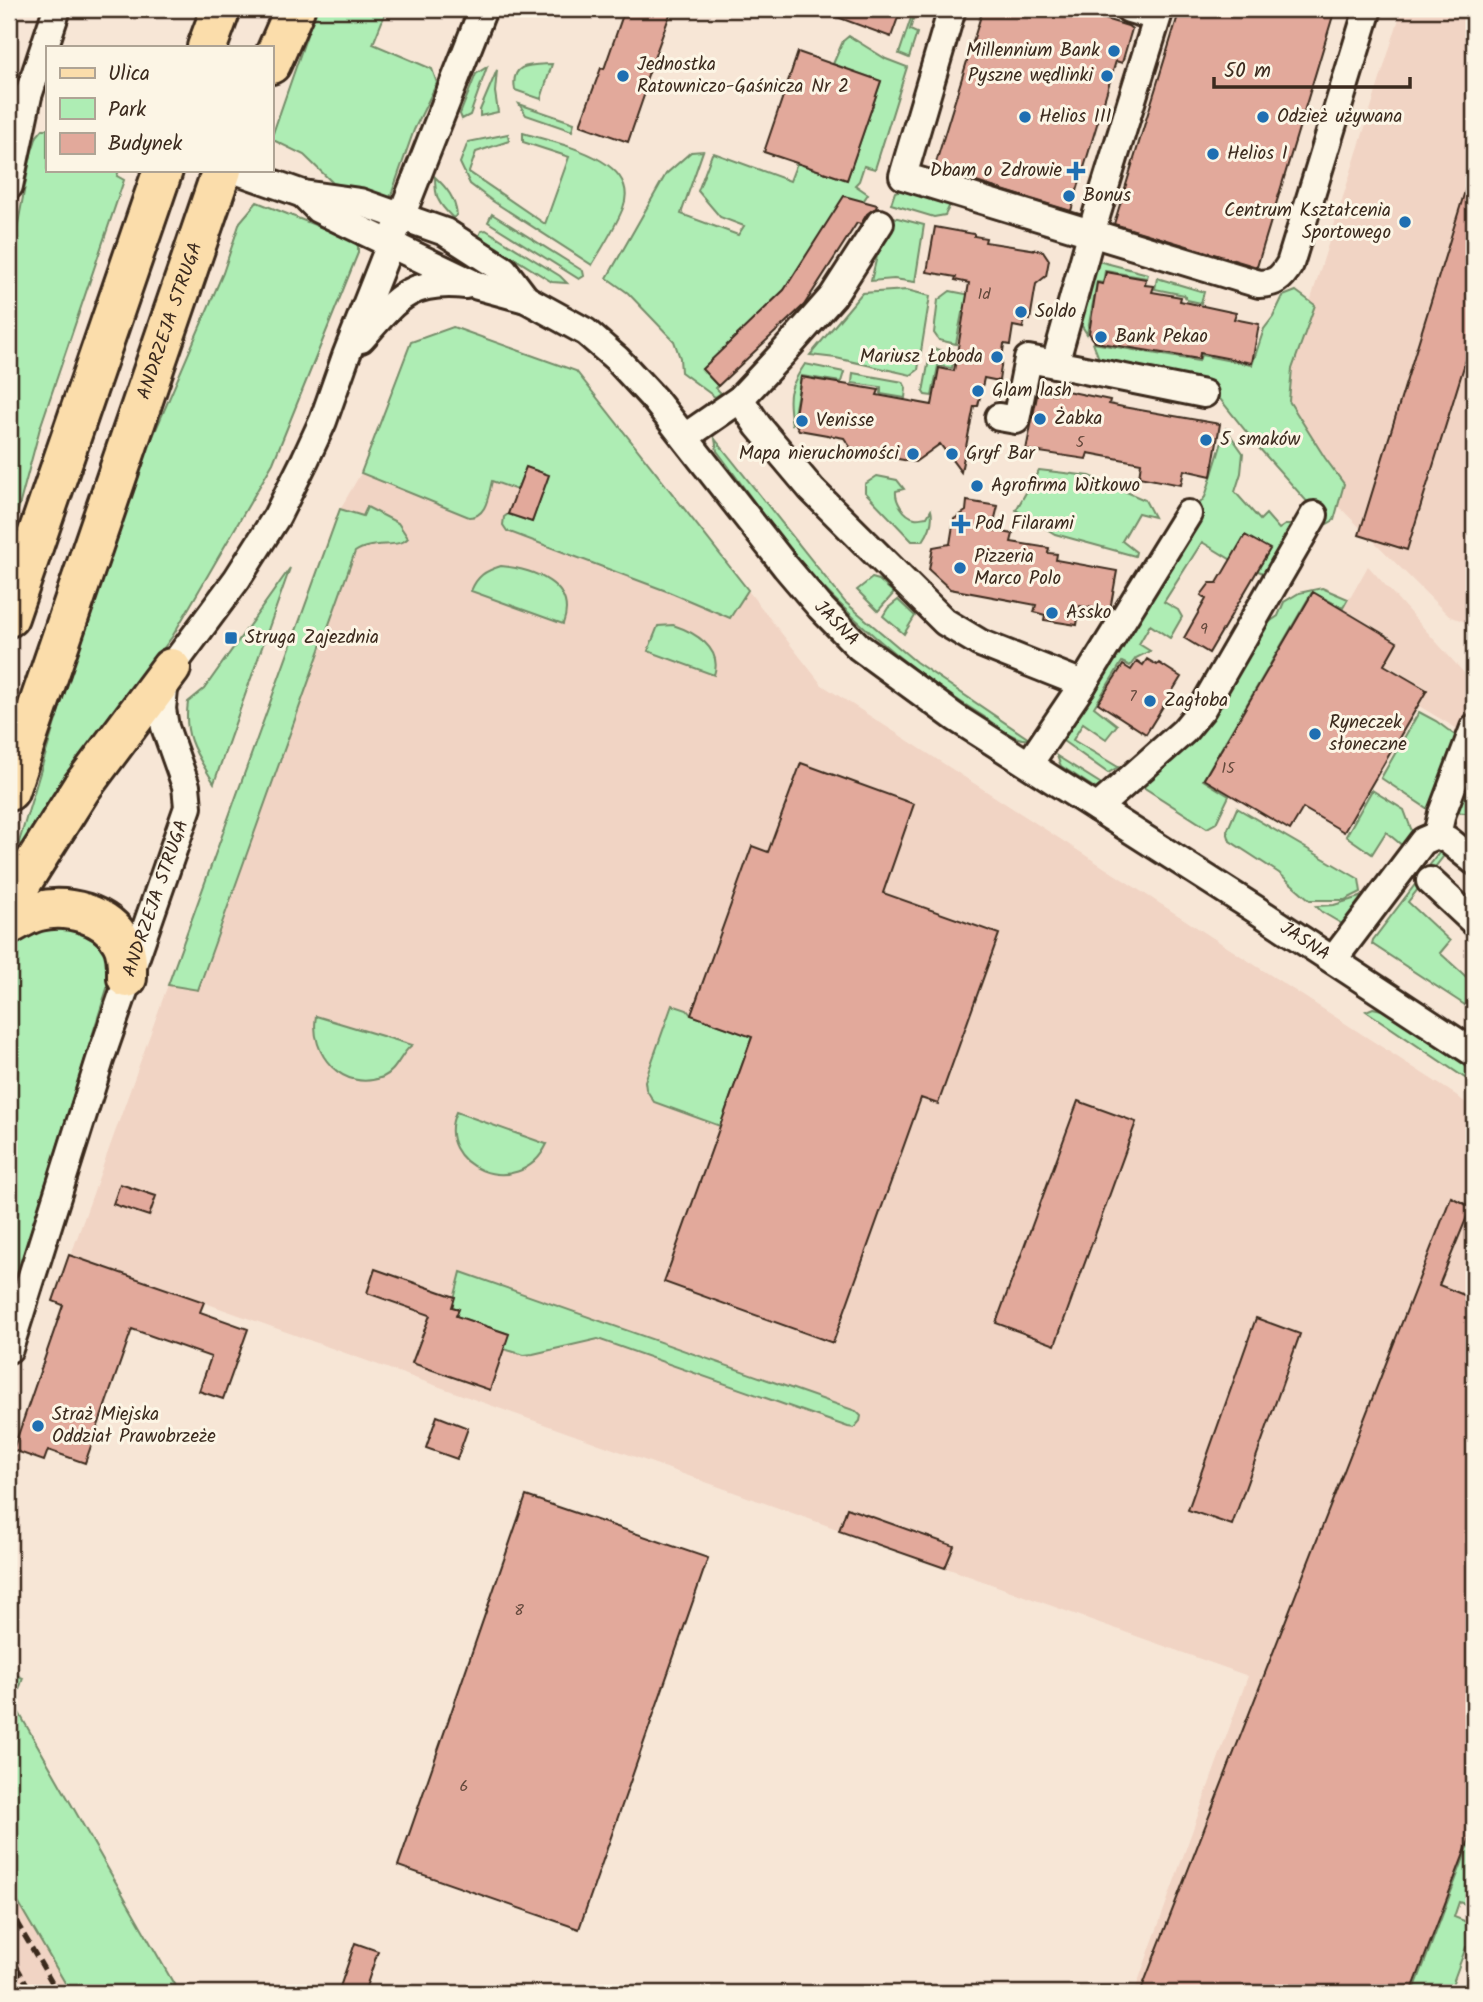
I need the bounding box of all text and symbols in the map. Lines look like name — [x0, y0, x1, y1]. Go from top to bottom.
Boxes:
place label: Millennium Bank — [966, 36, 1100, 66]
marker: Millennium Bank — [1106, 43, 1122, 59]
legend — [46, 46, 273, 172]
scale bar — [1214, 46, 1410, 90]
place label: Jednostka Ratowniczo-Gaśnicza Nr 2 — [637, 50, 849, 102]
text: 50 m — [1224, 55, 1271, 88]
text: Ulica — [108, 58, 150, 91]
place label: Pyszne wędlinki — [968, 61, 1094, 91]
marker: Jednostka Ratowniczo-Gaśnicza Nr 2 — [615, 68, 631, 84]
marker: Pyszne wędlinki — [1099, 68, 1115, 84]
text: Park — [108, 94, 146, 127]
place label: Helios III — [1039, 102, 1112, 132]
place label: Odzież używana — [1277, 102, 1402, 132]
marker: Helios III — [1017, 109, 1033, 125]
marker: Odzież używana — [1255, 109, 1271, 125]
text: Budynek — [108, 128, 182, 161]
place label: Helios I — [1227, 139, 1288, 169]
marker: Helios I — [1205, 146, 1221, 162]
place label: Dbam o Zdrowie — [930, 156, 1062, 186]
marker: Dbam o Zdrowie — [1068, 163, 1084, 179]
place label: Bonus — [1083, 181, 1131, 211]
marker: Bonus — [1061, 188, 1077, 204]
place label: Centrum Kształcenia Sportowego — [1224, 196, 1391, 248]
marker: Centrum Kształcenia Sportowego — [1397, 214, 1413, 230]
street label: ANDRZEJA STRUGA — [129, 238, 211, 404]
house number: 1d — [977, 282, 992, 307]
place label: Soldo — [1035, 297, 1076, 327]
marker: Soldo — [1013, 304, 1029, 320]
place label: Bank Pekao — [1115, 322, 1208, 352]
marker: Bank Pekao — [1093, 329, 1109, 345]
place label: Mariusz Łoboda — [860, 342, 983, 372]
marker: Mariusz Łoboda — [989, 349, 1005, 365]
place label: Glam lash — [992, 376, 1072, 406]
marker: Glam lash — [970, 383, 986, 399]
place label: Żabka — [1054, 404, 1103, 434]
place label: Venisse — [816, 406, 874, 436]
marker: Żabka — [1032, 411, 1048, 427]
marker: Venisse — [794, 413, 810, 429]
place label: 5 smaków — [1220, 425, 1300, 455]
house number: 5 — [1076, 430, 1086, 455]
marker: 5 smaków — [1198, 432, 1214, 448]
place label: Mapa nieruchomości — [739, 439, 900, 469]
place label: Gryf Bar — [966, 439, 1037, 469]
marker: Mapa nieruchomości — [905, 446, 921, 462]
marker: Gryf Bar — [944, 446, 960, 462]
place label: Agrofirma Witkowo — [991, 471, 1140, 501]
marker: Agrofirma Witkowo — [969, 478, 985, 494]
place label: Pod Filarami — [975, 509, 1075, 539]
marker: Pod Filarami — [953, 516, 969, 532]
place label: Pizzeria Marco Polo — [974, 542, 1061, 594]
marker: Pizzeria Marco Polo — [952, 560, 968, 576]
street label: JASNA — [806, 593, 866, 654]
place label: Assko — [1066, 598, 1111, 628]
marker: Assko — [1044, 605, 1060, 621]
house number: 9 — [1200, 617, 1208, 642]
place label: Struga Zajezdnia — [245, 623, 379, 653]
marker: Struga Zajezdnia — [223, 630, 239, 646]
house number: 7 — [1129, 684, 1137, 709]
place label: Zagłoba — [1164, 686, 1228, 716]
marker: Zagłoba — [1142, 693, 1158, 709]
place label: Ryneczek słoneczne — [1329, 708, 1407, 760]
marker: Ryneczek słoneczne — [1307, 726, 1323, 742]
house number: 15 — [1221, 756, 1236, 781]
street label: ANDRZEJA STRUGA — [115, 816, 197, 981]
street label: JASNA — [1273, 914, 1336, 969]
place label: Straż Miejska Oddział Prawobrzeże — [52, 1400, 216, 1452]
marker: Straż Miejska Oddział Prawobrzeże — [30, 1418, 46, 1434]
house number: 8 — [514, 1598, 524, 1623]
house number: 6 — [460, 1774, 468, 1799]

